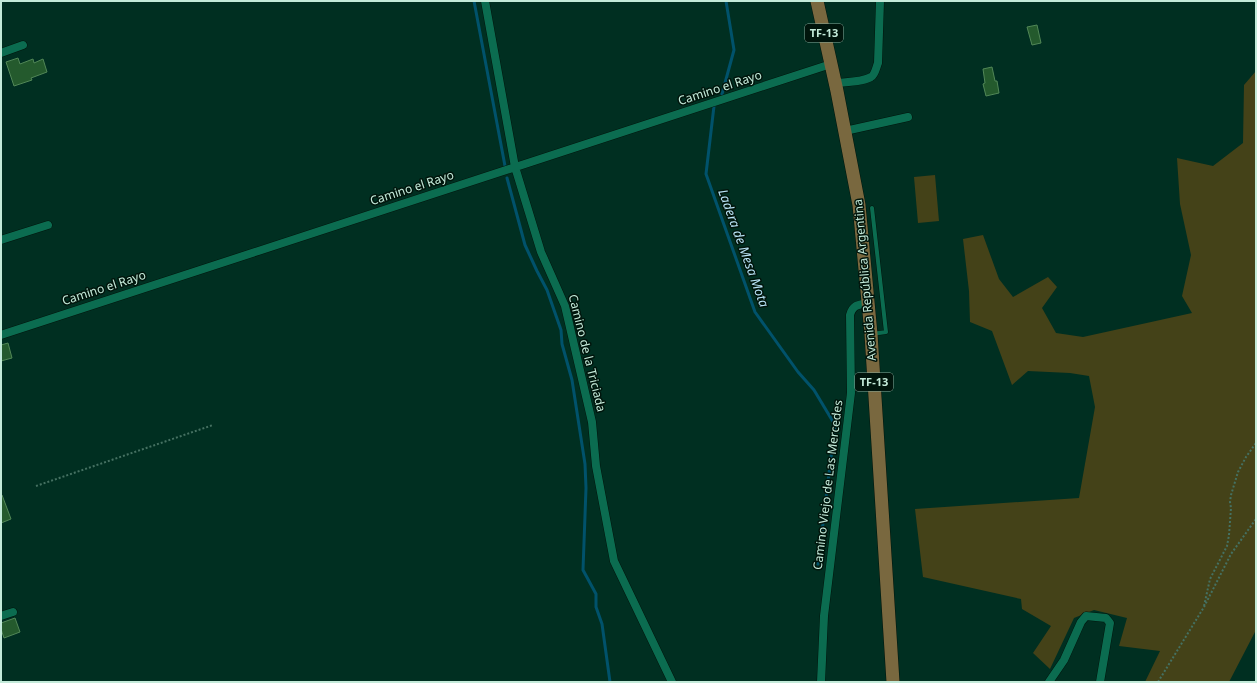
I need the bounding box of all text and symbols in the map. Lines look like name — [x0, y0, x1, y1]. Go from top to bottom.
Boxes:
road number: TF-13 — [805, 24, 843, 42]
street label: Camino el Rayo — [676, 66, 764, 109]
street label: Camino el Rayo — [368, 166, 456, 209]
water label: Ladera de Mesa Mota — [714, 186, 774, 310]
street label: Avenida República Argentina — [849, 199, 880, 362]
street label: Camino el Rayo — [60, 266, 148, 309]
street label: Camino de la Triciada — [565, 292, 610, 413]
road number: TF-13 — [855, 373, 893, 391]
street label: Camino Viejo de Las Mercedes — [809, 399, 846, 571]

